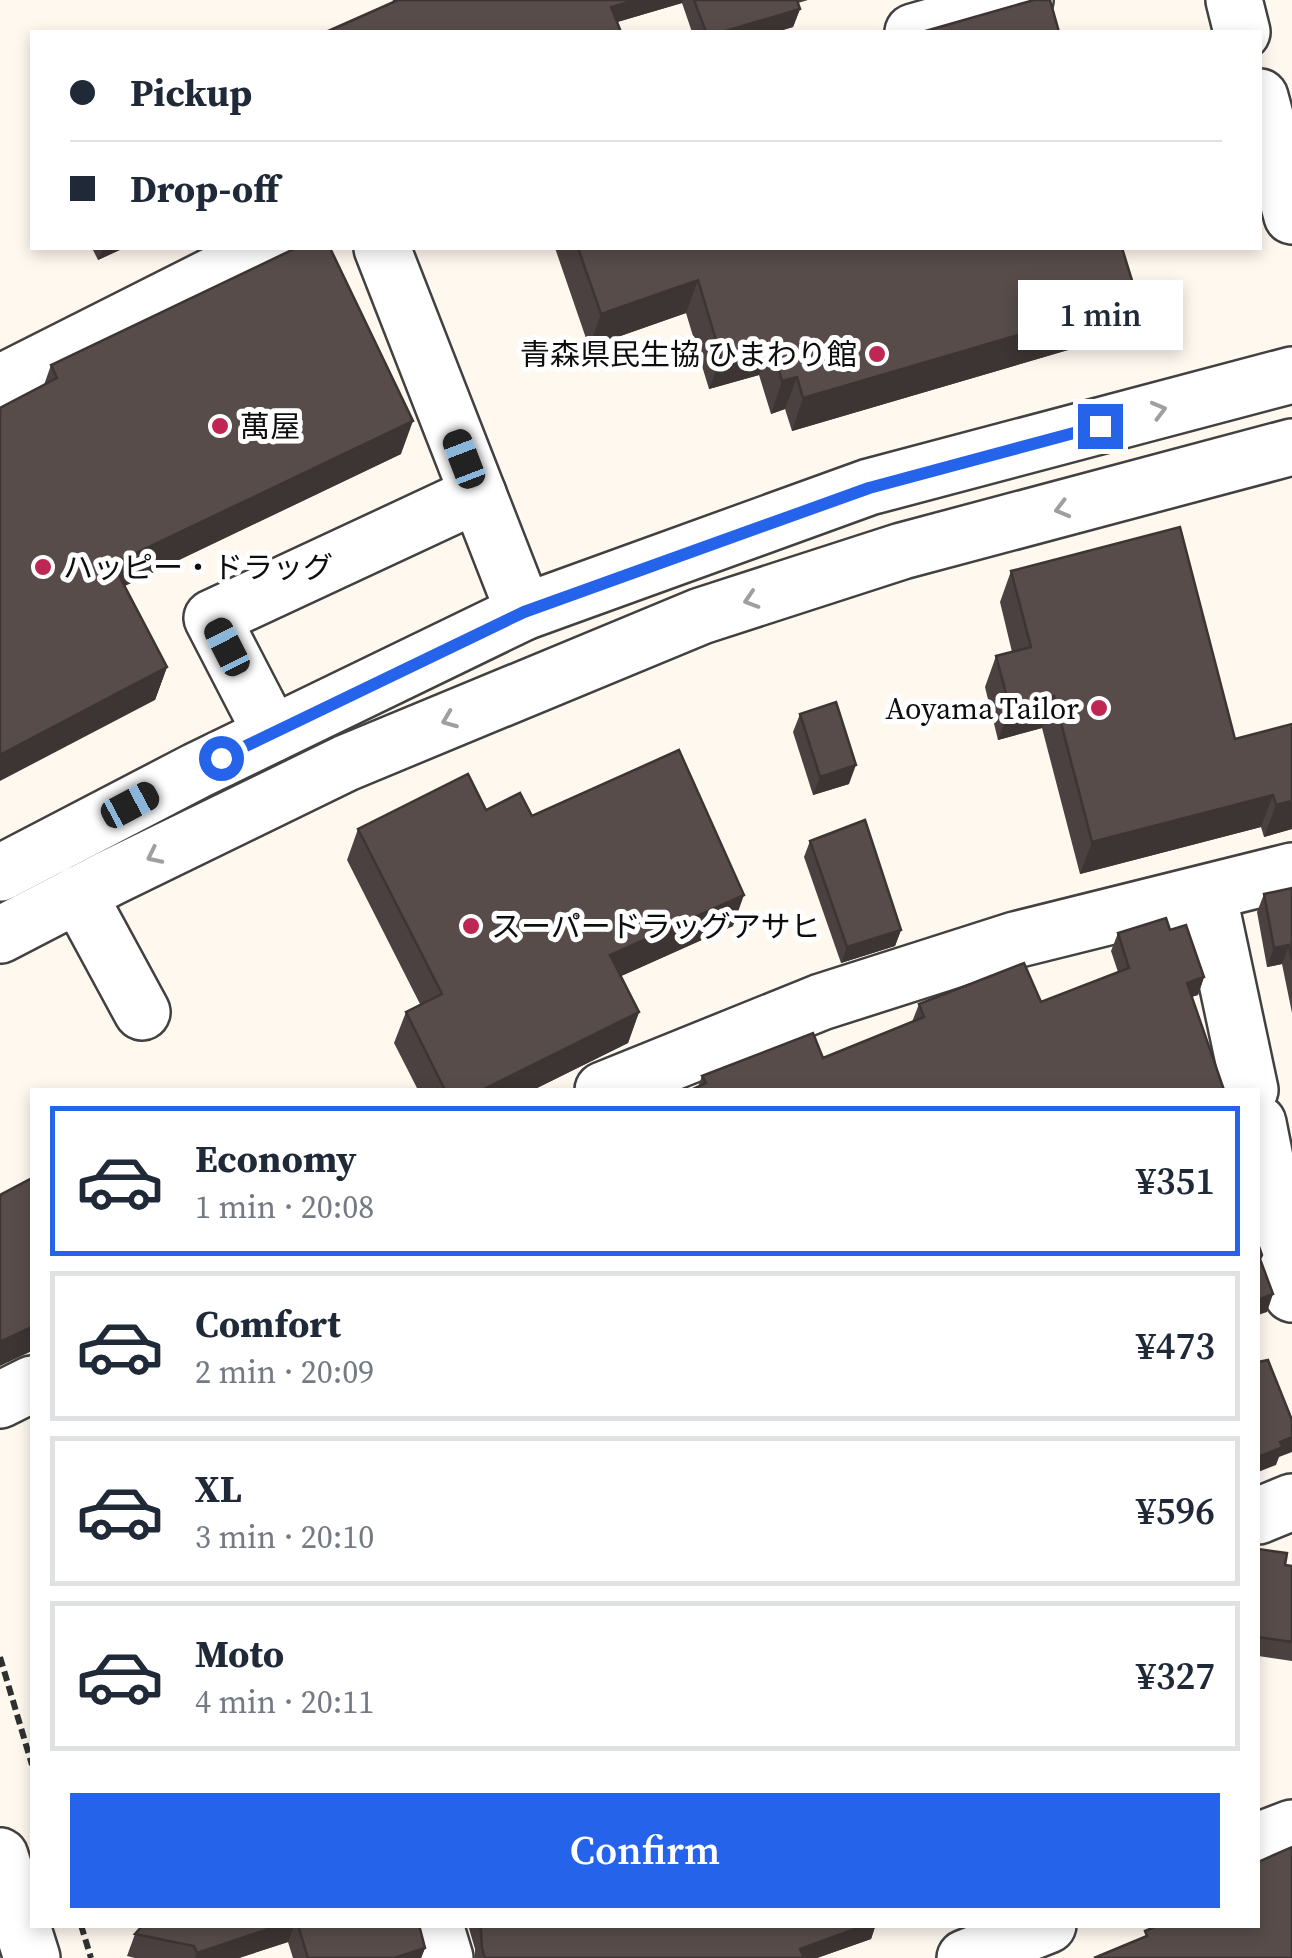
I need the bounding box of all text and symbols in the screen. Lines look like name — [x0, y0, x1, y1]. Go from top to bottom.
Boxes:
text: Pickup — [130, 67, 252, 119]
text: Drop-off — [130, 163, 279, 215]
callout: 1 min — [1018, 281, 1182, 351]
text: 1 min — [1059, 293, 1142, 337]
place label: 青森県民生協 ひまわり館 — [520, 334, 857, 375]
marker: 青森県民生協 ひまわり館 — [866, 343, 888, 365]
one-way arrow — [1150, 401, 1167, 422]
route end — [1078, 404, 1123, 449]
place label: 萬屋 — [240, 406, 300, 447]
marker: 萬屋 — [209, 415, 231, 437]
car — [439, 426, 489, 492]
one-way arrow — [1054, 497, 1072, 518]
place label: ハッピー・ドラッグ — [63, 547, 333, 588]
marker: ハッピー・ドラッグ — [32, 556, 54, 578]
one-way arrow — [743, 588, 760, 609]
car — [200, 613, 254, 681]
place label: Aoyama Tailor — [886, 688, 1079, 729]
marker: Aoyama Tailor — [1088, 697, 1110, 719]
one-way arrow — [441, 708, 459, 728]
route start — [199, 736, 244, 781]
car — [96, 778, 164, 832]
one-way arrow — [146, 844, 164, 864]
place label: スーパードラッグアサヒ — [491, 906, 821, 947]
marker: スーパードラッグアサヒ — [460, 915, 482, 937]
text: Economy — [195, 1133, 357, 1185]
icon: car — [75, 1136, 165, 1226]
text: ¥351 — [1136, 1155, 1215, 1207]
text: 1 min · 20:08 — [195, 1185, 374, 1229]
text: Comfort — [195, 1298, 341, 1350]
icon: car — [75, 1301, 165, 1391]
text: ¥473 — [1136, 1320, 1215, 1372]
text: 2 min · 20:09 — [195, 1350, 374, 1394]
text: XL — [195, 1463, 242, 1515]
icon: car — [75, 1466, 165, 1556]
text: ¥596 — [1136, 1485, 1215, 1537]
text: 3 min · 20:10 — [195, 1515, 374, 1559]
text: Moto — [195, 1628, 284, 1680]
icon: car — [75, 1631, 165, 1721]
text: ¥327 — [1136, 1650, 1215, 1702]
text: 4 min · 20:11 — [195, 1680, 374, 1724]
button: Confirm — [70, 1793, 1220, 1908]

